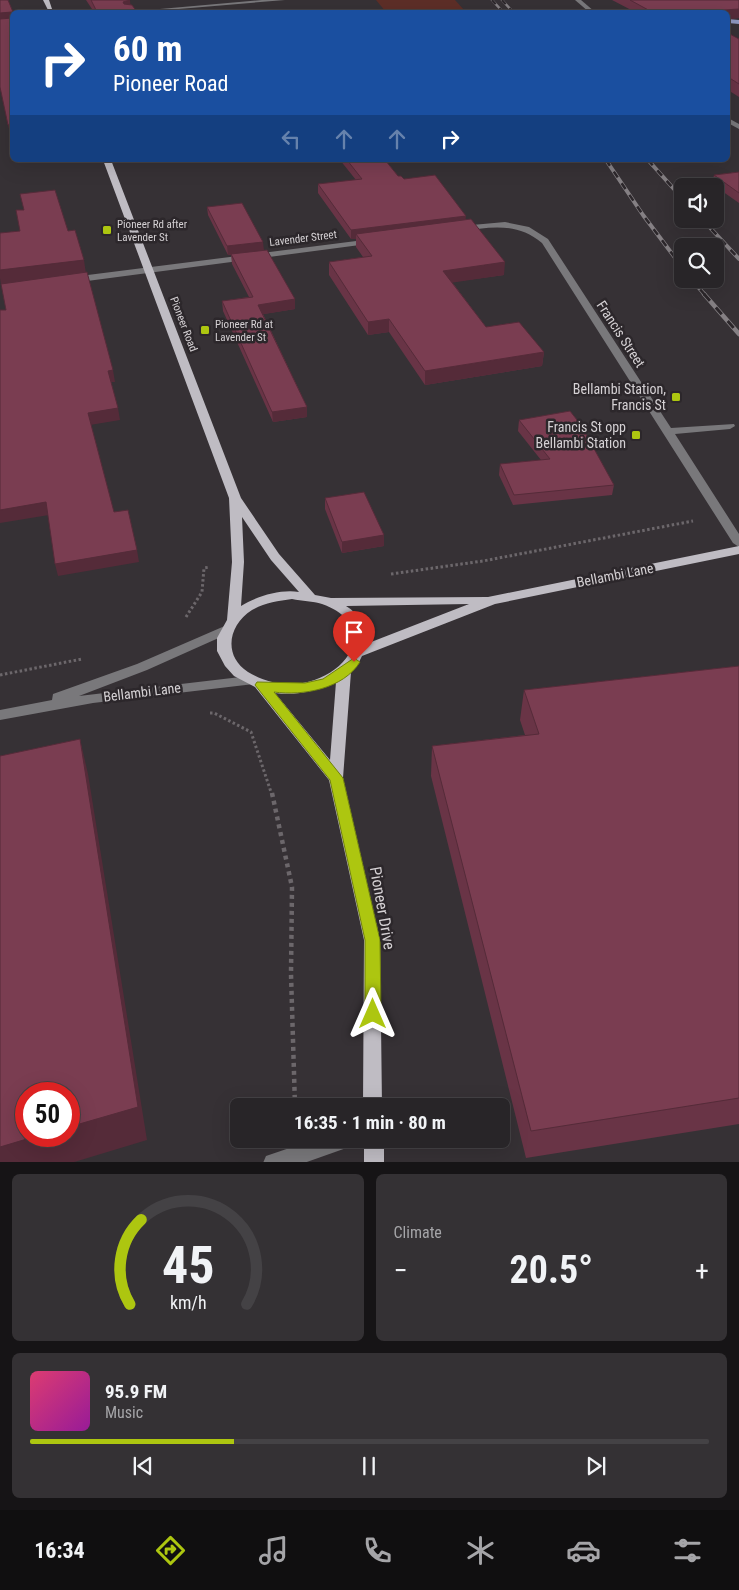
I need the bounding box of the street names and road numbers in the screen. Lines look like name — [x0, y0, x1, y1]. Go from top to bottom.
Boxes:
street label: Lavender Street — [269, 228, 338, 249]
street label: Pioneer Road — [167, 295, 200, 353]
street label: Francis Street — [594, 298, 648, 370]
street label: Bellambi Lane — [575, 560, 655, 590]
street label: Bellambi Lane — [102, 679, 182, 705]
street label: Pioneer Drive — [366, 865, 399, 951]

